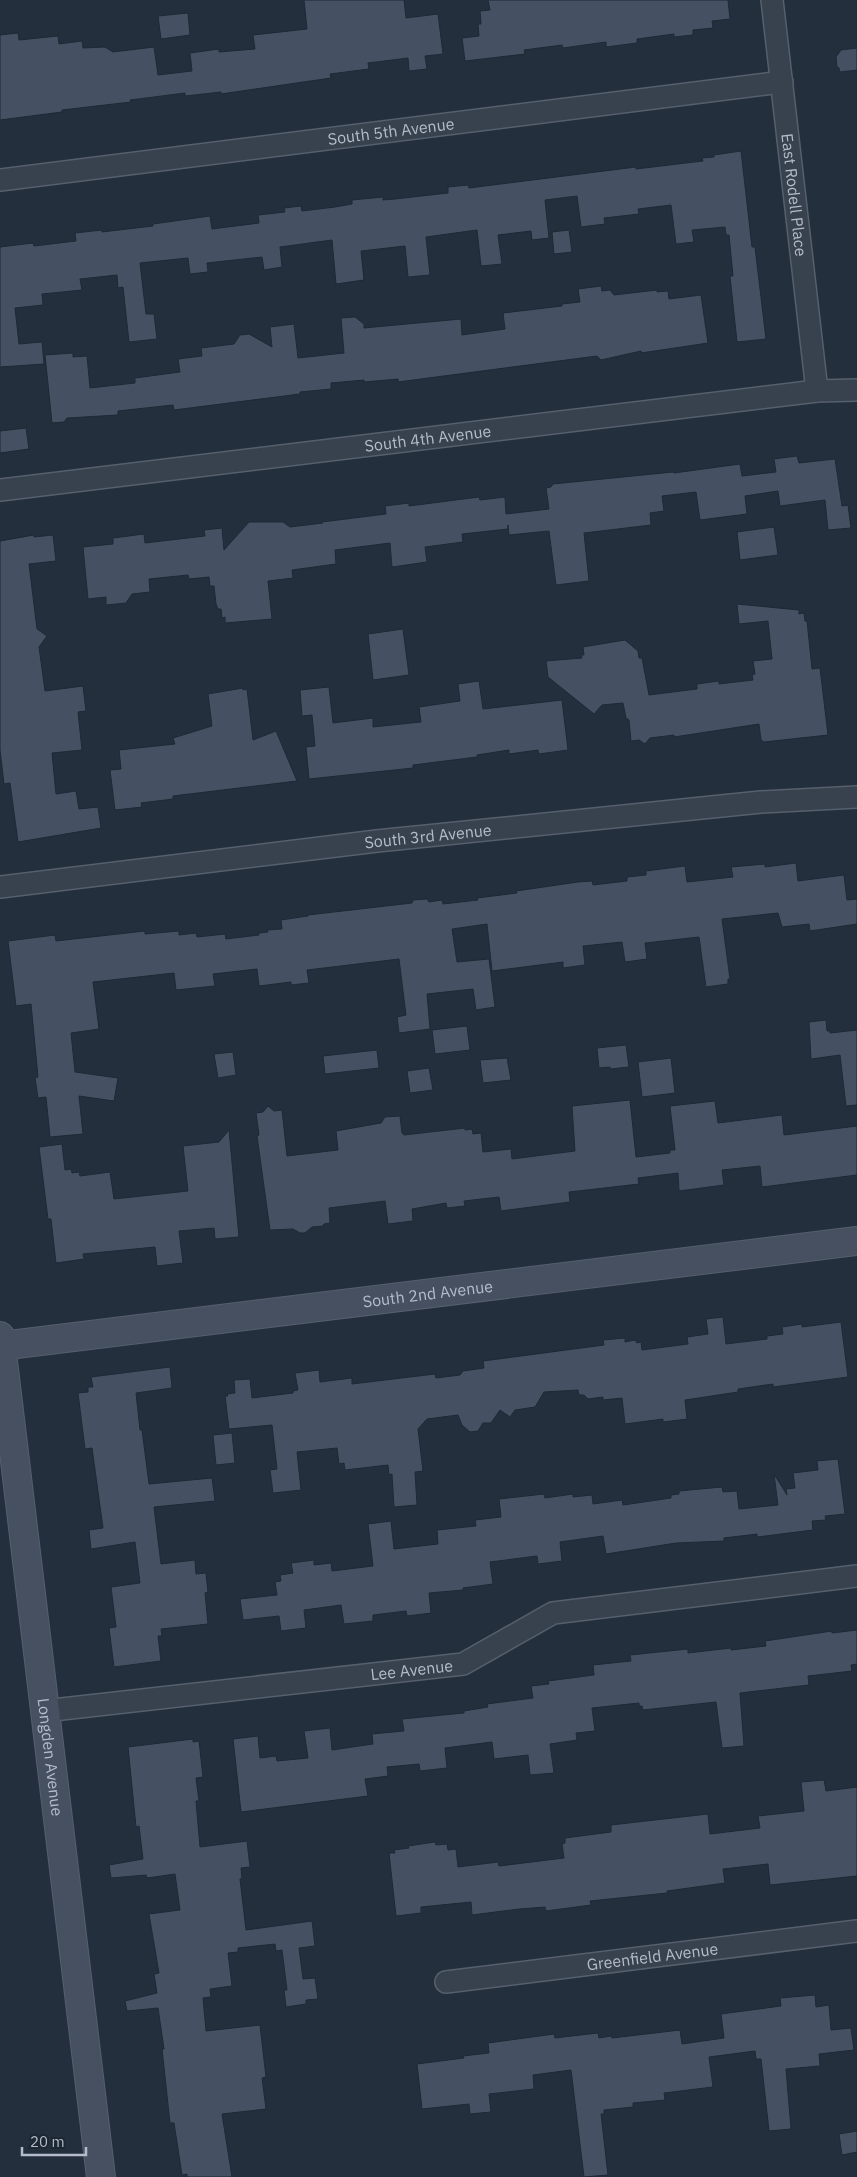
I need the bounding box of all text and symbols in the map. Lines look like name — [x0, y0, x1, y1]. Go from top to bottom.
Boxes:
street label: South 5th Avenue — [326, 113, 456, 149]
street label: East Rodell Place — [777, 132, 811, 258]
street label: South 4th Avenue — [363, 421, 493, 456]
street label: South 3rd Avenue — [363, 819, 493, 852]
street label: South 2nd Avenue — [362, 1276, 494, 1311]
street label: Lee Avenue — [369, 1655, 454, 1684]
street label: Longden Avenue — [34, 1697, 68, 1817]
street label: Greenfield Avenue — [586, 1938, 720, 1974]
scale bar — [22, 2124, 86, 2156]
text: 20 m — [30, 2132, 65, 2151]

